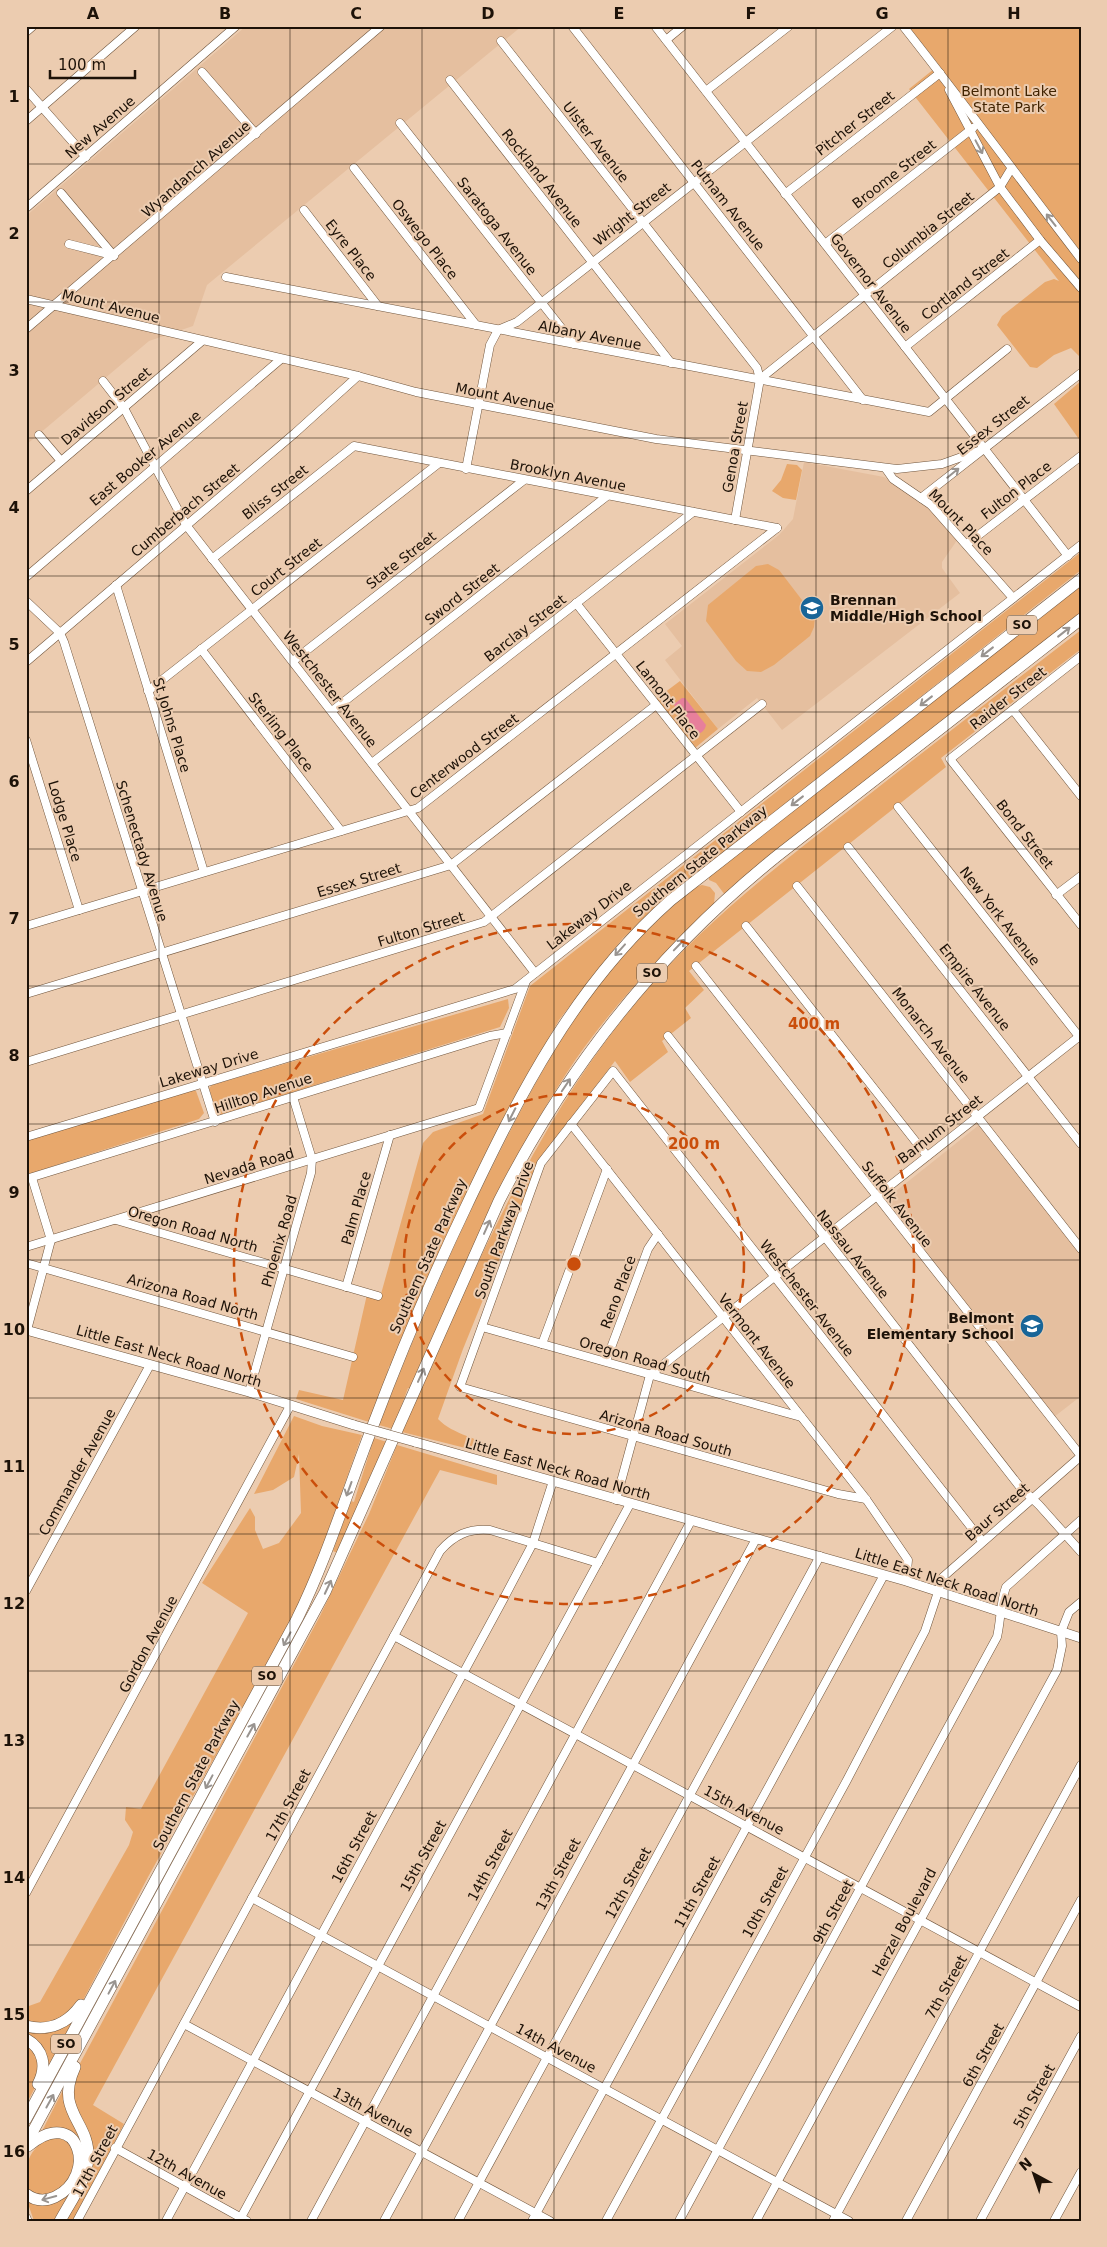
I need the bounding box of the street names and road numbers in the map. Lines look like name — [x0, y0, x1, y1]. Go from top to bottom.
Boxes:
street label: Pitcher Street — [812, 87, 898, 159]
street label: New Avenue — [62, 92, 138, 162]
street label: Ulster Avenue — [560, 99, 632, 185]
street label: Wyandanch Avenue — [138, 117, 254, 221]
street label: Rockland Avenue — [499, 126, 585, 230]
street label: Broome Street — [849, 136, 939, 212]
street label: Putnam Avenue — [688, 157, 768, 253]
street label: Saratoga Avenue — [454, 174, 540, 278]
street label: Wright Street — [590, 179, 674, 249]
street label: Columbia Street — [879, 188, 977, 272]
street label: Oswego Place — [389, 196, 461, 282]
street label: Eyre Place — [322, 216, 380, 284]
street label: Governor Avenue — [827, 230, 915, 336]
street label: Cortland Street — [918, 245, 1012, 323]
street label: Mount Avenue — [60, 286, 162, 326]
street label: Albany Avenue — [537, 317, 643, 353]
street label: Davidson Street — [58, 364, 154, 448]
street label: Mount Avenue — [454, 380, 556, 414]
street label: Essex Street — [954, 392, 1033, 458]
street label: Genoa Street — [719, 400, 751, 494]
street label: East Booker Avenue — [86, 407, 204, 509]
street label: Brooklyn Avenue — [509, 456, 627, 494]
street label: Fulton Place — [978, 458, 1054, 522]
street label: Cumberbach Street — [128, 460, 243, 560]
street label: Bliss Street — [239, 461, 311, 523]
street label: Mount Place — [926, 486, 996, 558]
street label: State Street — [363, 528, 439, 592]
street label: Court Street — [247, 534, 325, 600]
street label: Sword Street — [421, 560, 503, 628]
street label: Barclay Street — [481, 591, 569, 665]
road number: SO — [1007, 616, 1037, 634]
street label: Westchester Avenue — [280, 628, 380, 750]
street label: Lamont Place — [633, 658, 703, 742]
street label: Raider Street — [967, 663, 1050, 733]
street label: St Johns Place — [150, 676, 194, 774]
street label: Sterling Place — [245, 689, 317, 775]
street label: Centerwood Street — [407, 710, 522, 802]
street label: Lodge Place — [45, 778, 85, 864]
street label: Schenectady Avenue — [113, 778, 171, 924]
street label: Bond Street — [993, 796, 1057, 872]
street label: Southern State Parkway — [630, 802, 770, 920]
street label: Essex Street — [315, 859, 403, 900]
street label: New York Avenue — [957, 864, 1043, 968]
street label: Lakeway Drive — [544, 877, 634, 953]
street label: Fulton Street — [376, 908, 467, 950]
street label: Empire Avenue — [936, 940, 1014, 1034]
road number: SO — [637, 964, 667, 982]
street label: Monarch Avenue — [889, 984, 973, 1086]
street label: Lakeway Drive — [158, 1045, 260, 1091]
street label: Hilltop Avenue — [212, 1070, 314, 1116]
street label: Barnum Street — [895, 1091, 986, 1167]
street label: Nevada Road — [202, 1145, 296, 1187]
street label: Suffolk Avenue — [859, 1158, 935, 1250]
street label: South Parkway Drive — [472, 1159, 536, 1301]
street label: Palm Place — [338, 1169, 374, 1247]
street label: Southern State Parkway — [386, 1176, 470, 1336]
street label: Phoenix Road — [258, 1193, 300, 1289]
street label: Oregon Road North — [126, 1203, 260, 1255]
street label: Nassau Avenue — [814, 1207, 892, 1301]
street label: Westchester Avenue — [757, 1237, 857, 1359]
street label: Reno Place — [597, 1253, 639, 1331]
street label: Arizona Road North — [126, 1271, 260, 1323]
street label: Vermont Avenue — [715, 1291, 799, 1391]
street label: Little East Neck Road North — [74, 1322, 264, 1390]
street label: Oregon Road South — [577, 1334, 713, 1386]
street label: Commander Avenue — [35, 1406, 119, 1538]
street label: Arizona Road South — [598, 1406, 734, 1460]
street label: Little East Neck Road North — [463, 1435, 653, 1503]
street label: Baur Street — [962, 1479, 1033, 1544]
street label: Little East Neck Road North — [853, 1545, 1041, 1619]
street label: Gordon Avenue — [116, 1593, 180, 1695]
road number: SO — [252, 1666, 282, 1685]
street label: Southern State Parkway — [149, 1697, 243, 1853]
street label: 17th Street — [262, 1766, 314, 1844]
street label: 15th Avenue — [701, 1782, 787, 1838]
street label: 16th Street — [328, 1808, 380, 1886]
street label: 15th Street — [397, 1817, 449, 1895]
street label: 14th Street — [464, 1826, 516, 1904]
street label: 13th Street — [532, 1835, 584, 1913]
street label: 12th Street — [602, 1844, 654, 1922]
street label: 11th Street — [671, 1853, 723, 1931]
street label: 10th Street — [739, 1863, 791, 1941]
street label: Herzel Boulevard — [869, 1865, 939, 1979]
street label: 9th Street — [809, 1877, 857, 1947]
street label: 7th Street — [922, 1952, 970, 2022]
street label: 14th Avenue — [513, 2020, 599, 2076]
street label: 6th Street — [959, 2020, 1007, 2090]
road number: SO — [51, 2035, 81, 2054]
street label: 5th Street — [1010, 2061, 1058, 2131]
street label: 13th Avenue — [330, 2084, 416, 2140]
street label: 17th Street — [69, 2122, 121, 2200]
street label: 12th Avenue — [144, 2146, 230, 2202]

